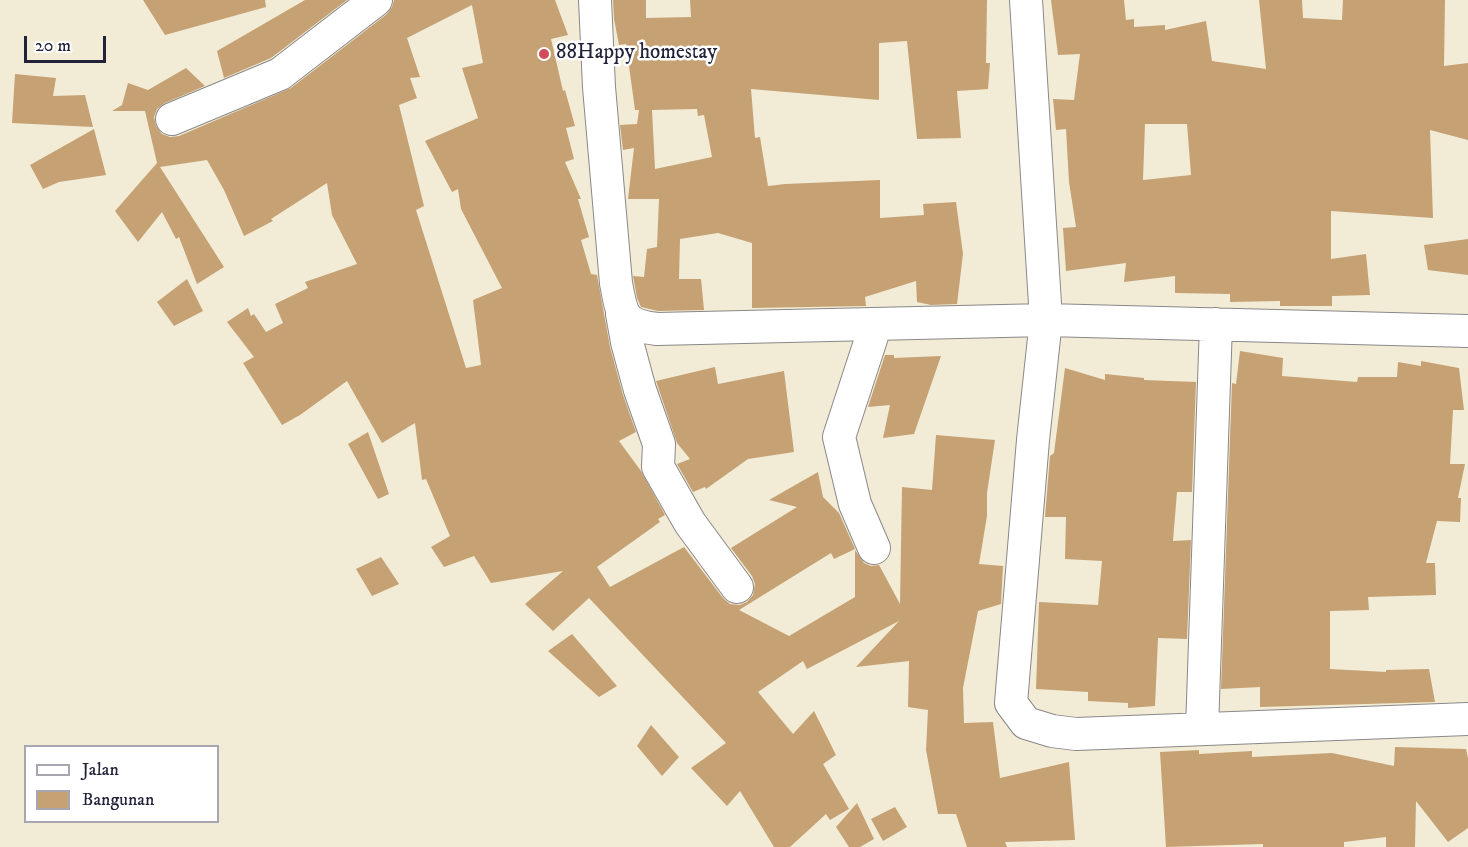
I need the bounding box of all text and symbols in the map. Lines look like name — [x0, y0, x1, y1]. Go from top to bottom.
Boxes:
scale bar — [27, 24, 110, 62]
text: 20 m — [35, 35, 71, 57]
place label: 88Happy homestay — [556, 41, 717, 67]
marker: 88Happy homestay — [537, 47, 551, 61]
legend — [24, 745, 219, 823]
text: Jalan — [82, 759, 119, 781]
text: Bangunan — [82, 789, 154, 811]

